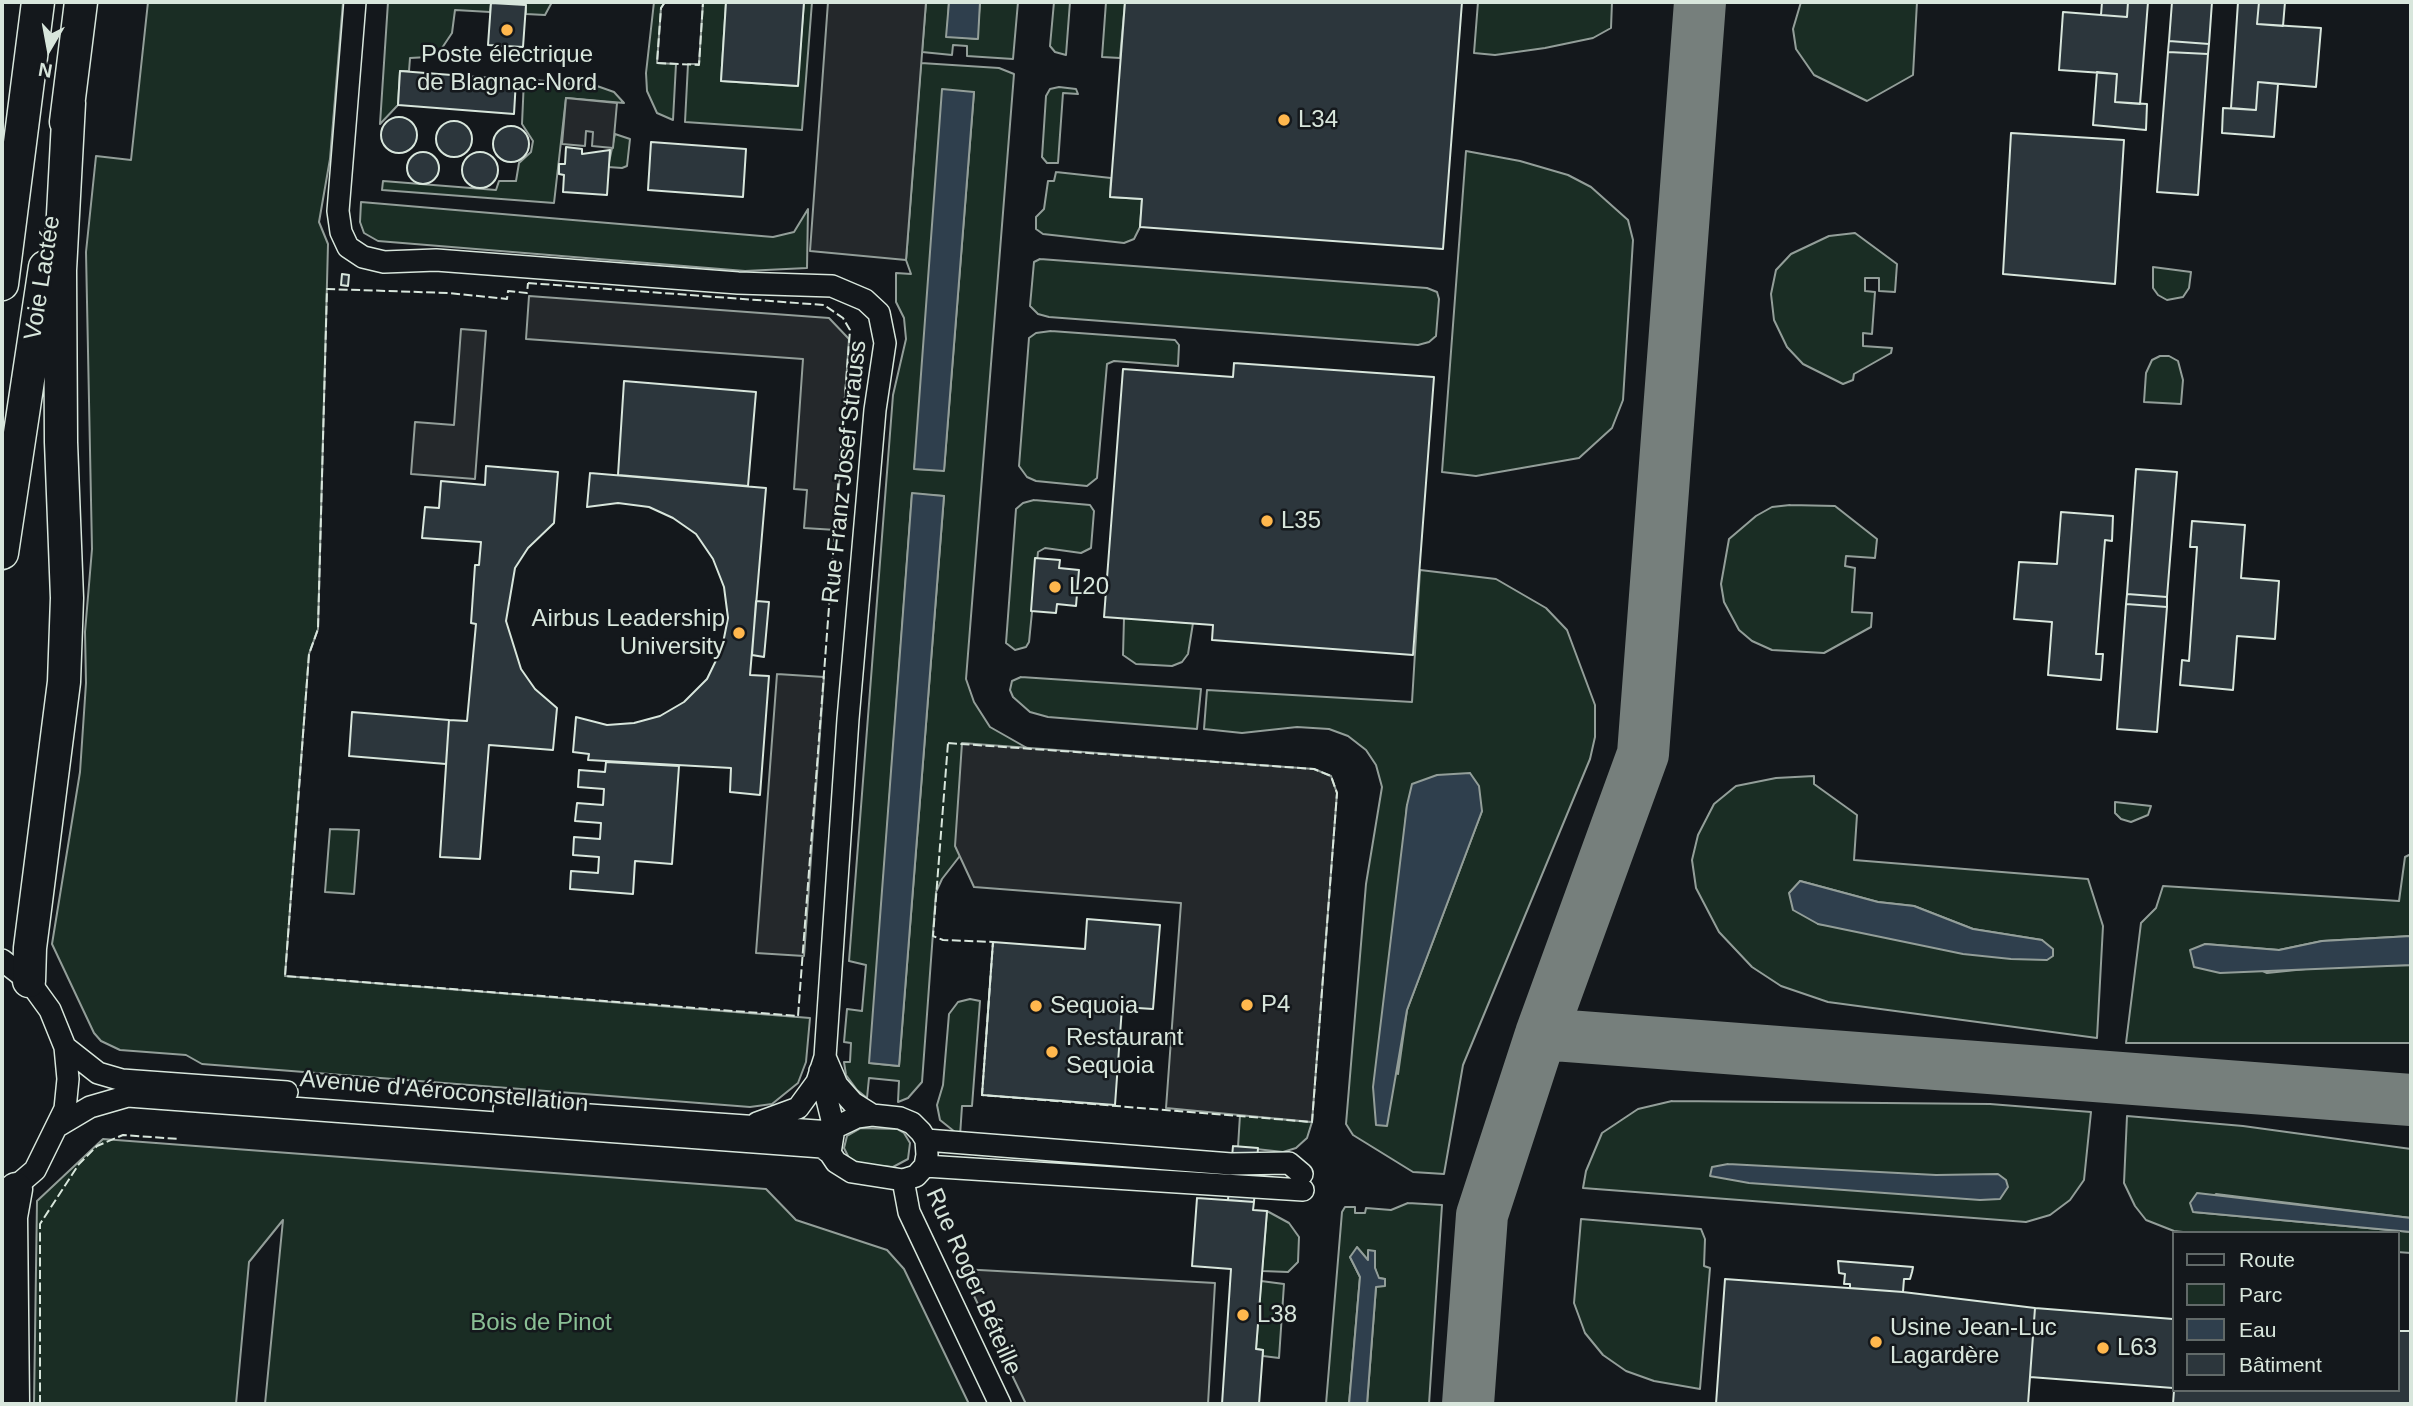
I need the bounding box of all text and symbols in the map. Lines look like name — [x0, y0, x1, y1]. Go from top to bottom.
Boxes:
north arrow — [14, 14, 84, 84]
marker: Poste électrique de Blagnac-Nord — [499, 22, 515, 38]
place label: Poste électrique de Blagnac-Nord — [417, 41, 597, 97]
text: N — [37, 59, 54, 82]
place label: L34 — [1298, 106, 1338, 134]
marker: L34 — [1276, 112, 1292, 128]
street label: Voie Lactée — [19, 214, 67, 342]
street label: Rue Franz Josef Strauss — [817, 339, 873, 605]
place label: L35 — [1281, 507, 1321, 535]
marker: L35 — [1259, 513, 1275, 529]
place label: L20 — [1069, 573, 1109, 601]
marker: L20 — [1047, 579, 1063, 595]
place label: Airbus Leadership University — [532, 605, 725, 661]
marker: Airbus Leadership University — [731, 625, 747, 641]
place label: P4 — [1261, 991, 1290, 1019]
place label: Sequoia — [1050, 992, 1138, 1020]
marker: P4 — [1239, 997, 1255, 1013]
marker: Sequoia — [1028, 998, 1044, 1014]
place label: Restaurant Sequoia — [1066, 1024, 1183, 1080]
marker: Restaurant Sequoia — [1044, 1044, 1060, 1060]
street label: Avenue d'Aéroconstellation — [298, 1065, 590, 1119]
street label: Rue Roger Béteille — [919, 1184, 1027, 1380]
legend — [2172, 1231, 2399, 1392]
text: Route — [2239, 1248, 2295, 1271]
text: Parc — [2239, 1283, 2282, 1306]
place label: L38 — [1257, 1301, 1297, 1329]
marker: L38 — [1235, 1307, 1251, 1323]
park label: Bois de Pinot — [470, 1309, 612, 1337]
place label: Usine Jean-Luc Lagardère — [1890, 1314, 2057, 1370]
text: Eau — [2239, 1318, 2276, 1341]
marker: Usine Jean-Luc Lagardère — [1868, 1334, 1884, 1350]
place label: L63 — [2117, 1334, 2157, 1362]
marker: L63 — [2095, 1340, 2111, 1356]
text: Bâtiment — [2239, 1353, 2322, 1376]

